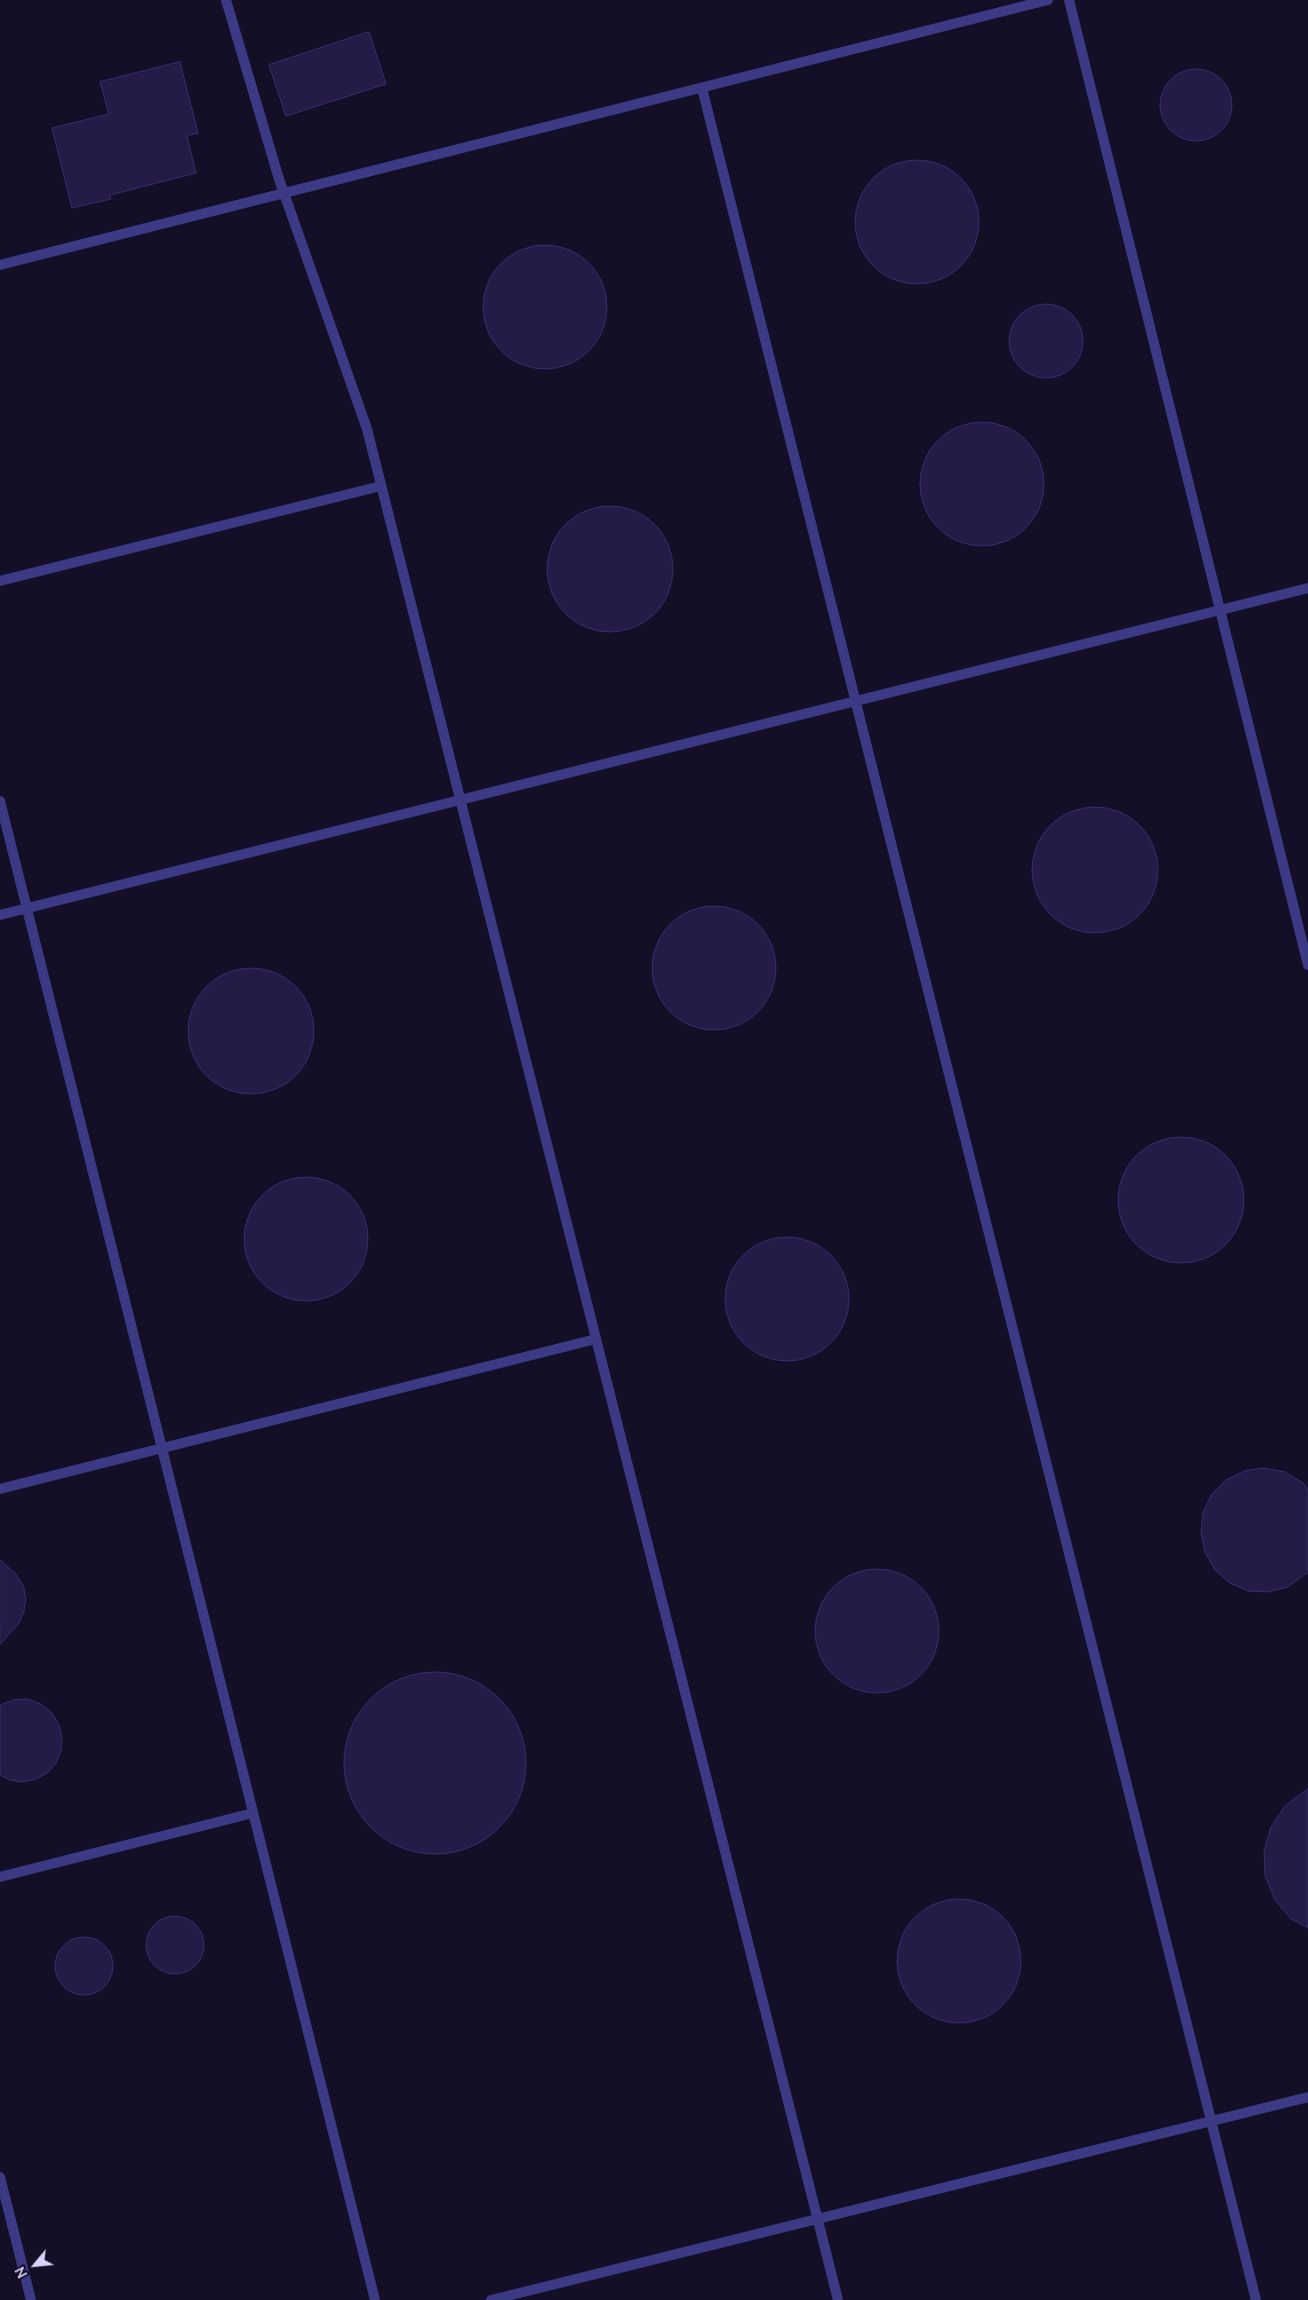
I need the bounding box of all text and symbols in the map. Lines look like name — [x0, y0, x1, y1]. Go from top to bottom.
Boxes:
north arrow — [10, 2240, 60, 2290]
text: N — [10, 2263, 32, 2281]

